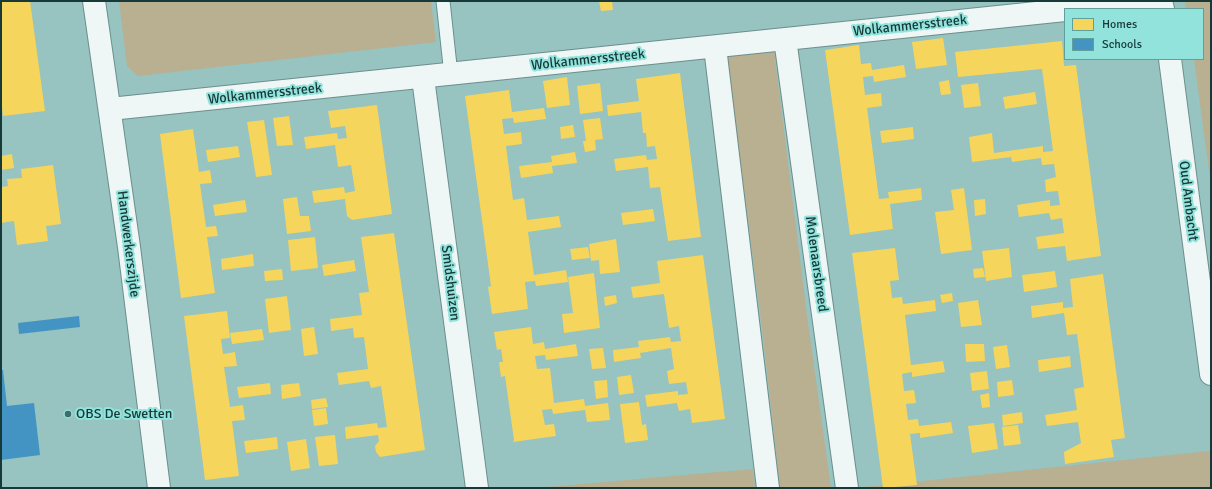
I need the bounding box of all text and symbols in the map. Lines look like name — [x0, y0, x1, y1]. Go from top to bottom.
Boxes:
legend — [1064, 8, 1204, 60]
street label: Wolkammersstreek — [852, 12, 968, 40]
text: Homes — [1102, 17, 1137, 32]
text: Schools — [1102, 37, 1142, 52]
street label: Wolkammersstreek — [530, 46, 646, 74]
street label: Wolkammersstreek — [207, 80, 323, 108]
street label: Oud Ambacht — [1175, 160, 1201, 242]
street label: Handwerkerszijde — [113, 190, 143, 298]
street label: Molenaarsbreed — [801, 215, 831, 313]
street label: Smidshuizen — [437, 244, 463, 322]
place label: OBS De Swetten — [76, 406, 172, 422]
marker: OBS De Swetten — [63, 409, 73, 419]

